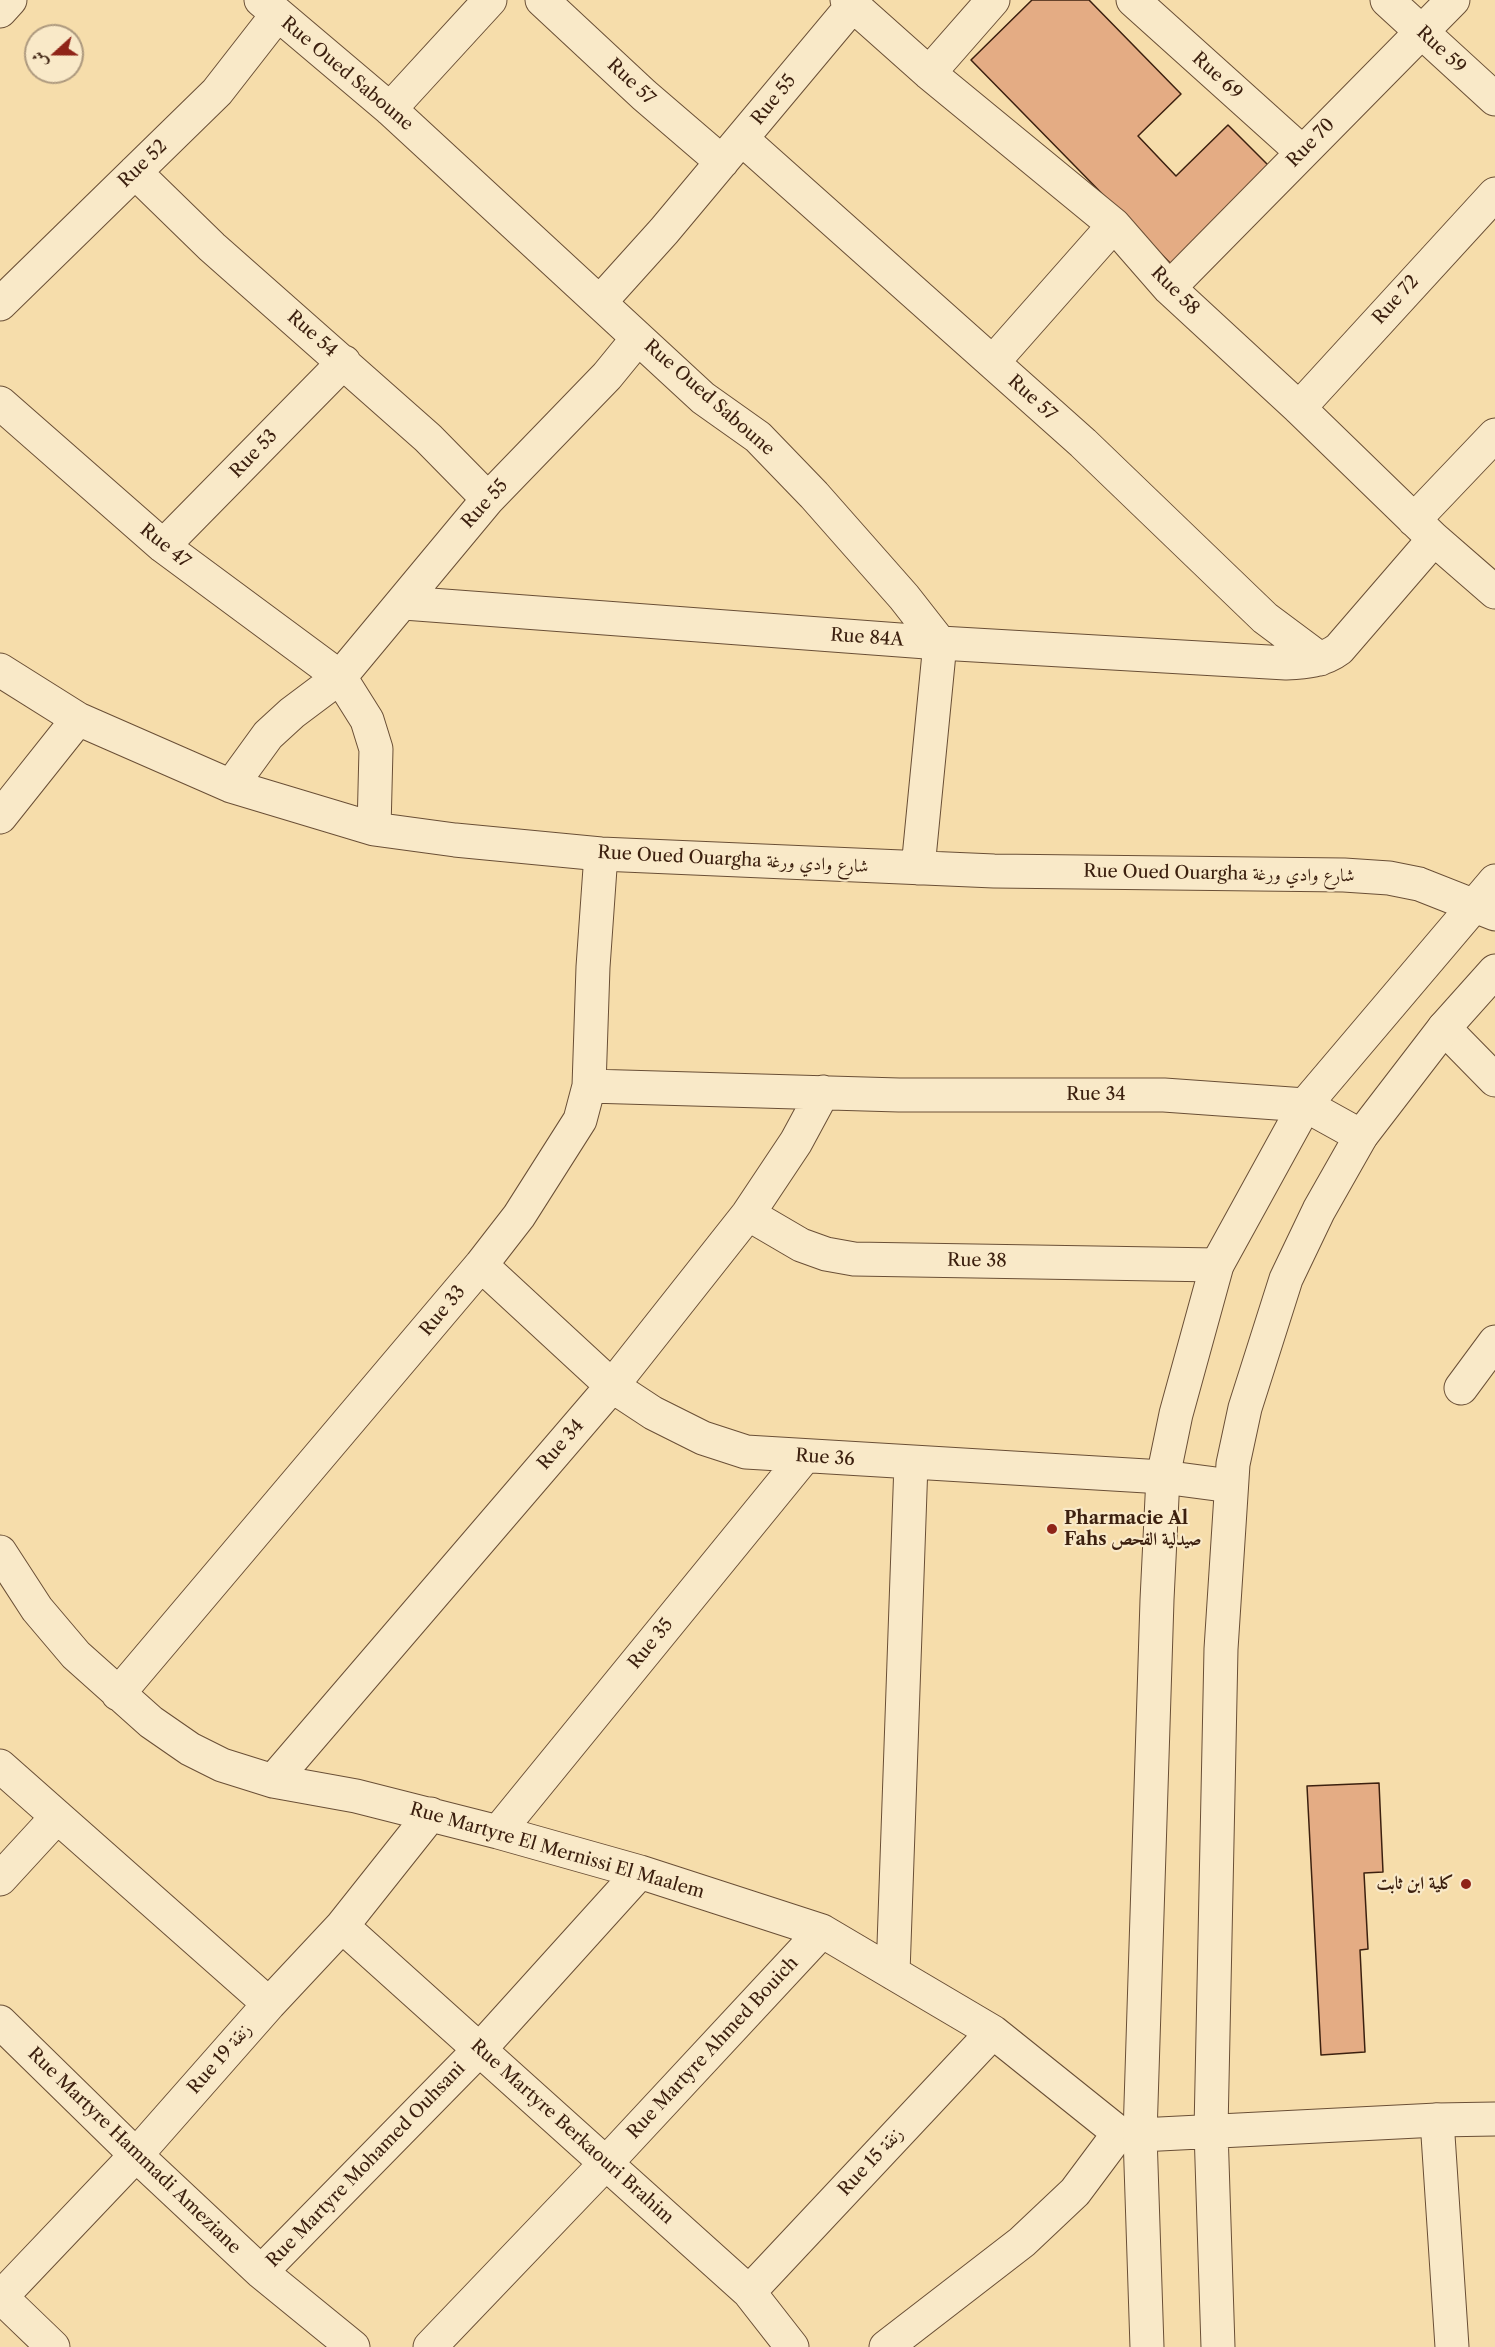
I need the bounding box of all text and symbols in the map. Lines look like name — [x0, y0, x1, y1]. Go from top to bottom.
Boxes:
street label: Rue Oued Saboune — [277, 13, 417, 135]
street label: Rue 59 — [1412, 22, 1470, 78]
north arrow — [24, 24, 84, 84]
street label: Rue 69 — [1187, 48, 1247, 104]
text: ش — [27, 49, 51, 71]
street label: Rue 57 — [603, 54, 659, 110]
street label: Rue 55 — [747, 70, 801, 130]
street label: Rue 70 — [1283, 114, 1339, 172]
street label: Rue 52 — [114, 136, 172, 192]
street label: Rue 58 — [1146, 262, 1204, 320]
street label: Rue 72 — [1368, 271, 1424, 329]
street label: Rue 54 — [283, 306, 341, 362]
street label: Rue Oued Saboune — [639, 336, 779, 460]
street label: Rue 57 — [1003, 371, 1061, 425]
street label: Rue 53 — [226, 425, 282, 483]
street label: Rue 55 — [457, 475, 513, 533]
street label: Rue 47 — [136, 519, 194, 573]
street label: Rue 84A — [829, 625, 905, 651]
street label: Rue Oued Ouargha شارع وادي ورغة — [597, 842, 869, 878]
street label: Rue Oued Ouargha شارع وادي ورغة — [1083, 861, 1355, 887]
street label: Rue 34 — [1066, 1084, 1126, 1106]
street label: Rue 38 — [947, 1250, 1007, 1272]
street label: Rue 33 — [416, 1281, 470, 1341]
street label: Rue 34 — [533, 1415, 589, 1475]
street label: Rue 36 — [795, 1445, 855, 1471]
place label: Pharmacie Al Fahs صيدلية الفحص — [1064, 1508, 1201, 1550]
marker: Pharmacie Al Fahs صيدلية الفحص — [1045, 1522, 1059, 1536]
street label: Rue 35 — [624, 1614, 678, 1674]
street label: Rue Martyre El Mernissi El Maalem — [407, 1799, 707, 1903]
place label: كلية ابن ثابت — [1376, 1873, 1454, 1895]
marker: كلية ابن ثابت — [1459, 1877, 1473, 1891]
street label: Rue Martyre Ahmed Bouich — [623, 1953, 803, 2143]
street label: Rue 19 زنقة — [184, 2019, 256, 2099]
street label: Rue Martyre Berkaouri Brahim — [466, 2035, 678, 2229]
street label: Rue Martyre Hammadi Ameziane — [23, 2043, 245, 2259]
street label: Rue Martyre Mohamed Ouhsani — [262, 2058, 470, 2272]
street label: Rue 15 زنقة — [834, 2123, 908, 2201]

